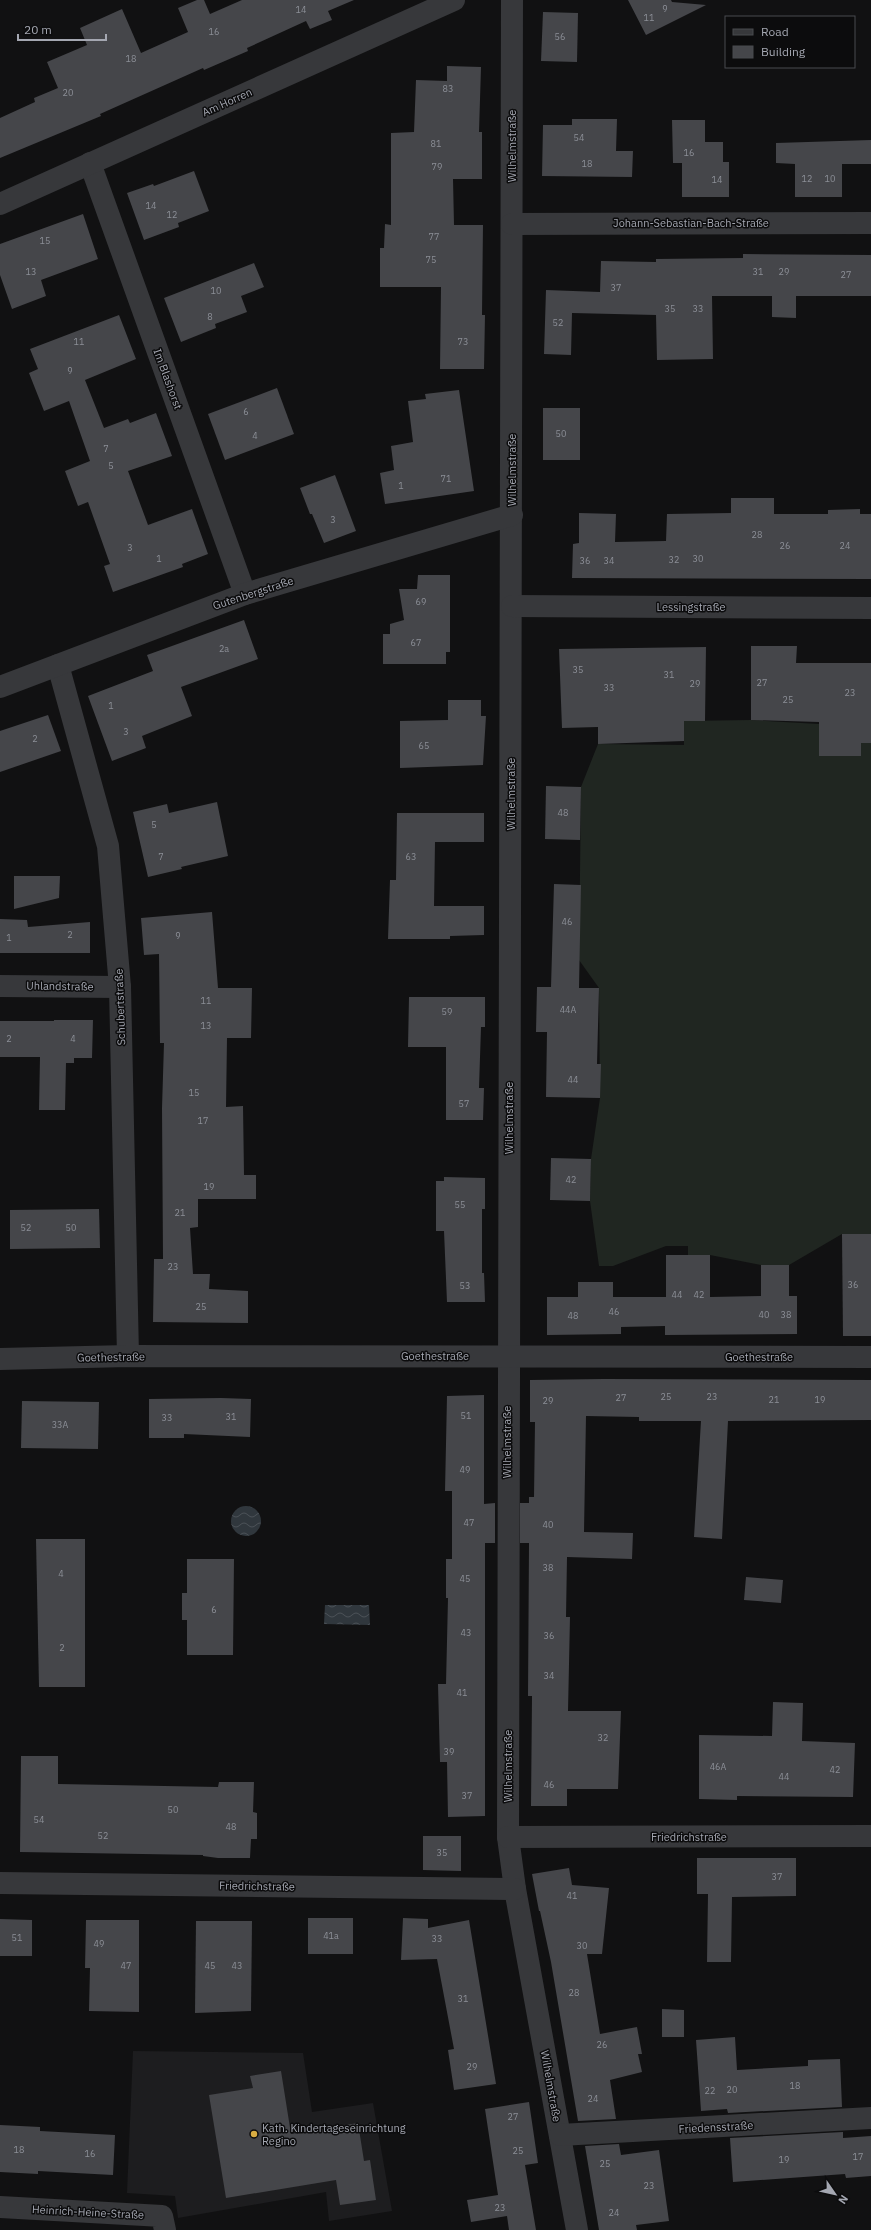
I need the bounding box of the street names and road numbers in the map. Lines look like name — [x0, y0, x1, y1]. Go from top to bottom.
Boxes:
street label: Am Horren — [200, 85, 254, 119]
street label: Wilhelmstraße — [505, 110, 519, 182]
street label: Johann-Sebastian-Bach-Straße — [613, 216, 769, 230]
street label: Im Blashorst — [151, 347, 185, 411]
street label: Wilhelmstraße — [505, 434, 519, 506]
street label: Gutenbergstraße — [211, 573, 295, 613]
street label: Lessingstraße — [657, 600, 725, 614]
street label: Wilhelmstraße — [504, 758, 518, 830]
street label: Schubertstraße — [112, 968, 128, 1046]
street label: Uhlandstraße — [26, 978, 94, 994]
street label: Wilhelmstraße — [502, 1082, 516, 1154]
street label: Goethestraße — [77, 1349, 145, 1365]
street label: Goethestraße — [401, 1349, 469, 1363]
street label: Goethestraße — [725, 1350, 793, 1364]
street label: Wilhelmstraße — [500, 1406, 514, 1478]
street label: Wilhelmstraße — [501, 1730, 515, 1802]
street label: Friedrichstraße — [651, 1830, 727, 1844]
street label: Friedrichstraße — [219, 1878, 295, 1894]
street label: Wilhelmstraße — [538, 2049, 564, 2123]
street label: Friedensstraße — [678, 2118, 754, 2136]
street label: Heinrich-Heine-Straße — [32, 2202, 144, 2222]

